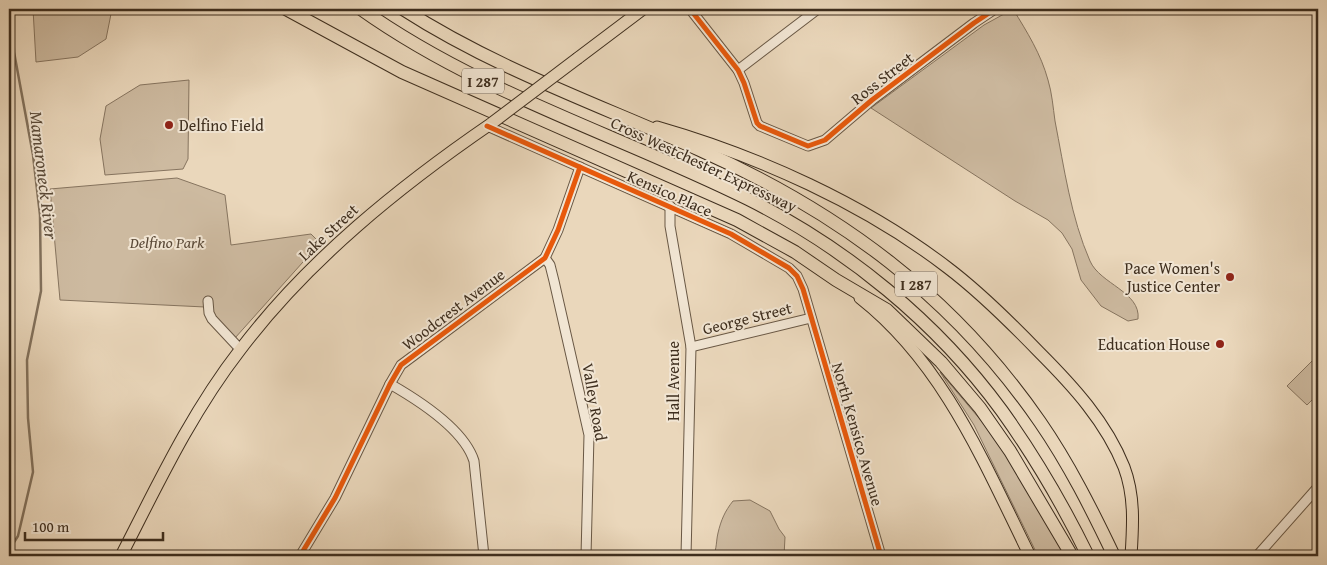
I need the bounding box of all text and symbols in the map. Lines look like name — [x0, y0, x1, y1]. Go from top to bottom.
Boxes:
street label: Ross Street — [845, 46, 919, 110]
road number: I 287 — [462, 68, 504, 94]
water label: Mamaroneck River — [23, 109, 65, 242]
street label: Cross Westchester Expressway — [607, 110, 801, 218]
place label: Delfino Field — [179, 113, 264, 137]
marker: Delfino Field — [163, 119, 175, 131]
street label: Kensico Place — [624, 164, 716, 222]
street label: Lake Street — [293, 198, 364, 266]
park label: Delfino Park — [129, 230, 205, 254]
place label: Pace Women's Justice Center — [1125, 256, 1220, 298]
street label: Woodcrest Avenue — [396, 262, 510, 356]
marker: Pace Women's Justice Center — [1224, 271, 1236, 283]
road number: I 287 — [895, 272, 937, 296]
street label: George Street — [700, 295, 794, 341]
place label: Education House — [1098, 332, 1210, 356]
marker: Education House — [1214, 338, 1226, 350]
street label: Hall Avenue — [661, 341, 685, 421]
street label: North Kensico Avenue — [826, 359, 890, 509]
street label: Valley Road — [576, 361, 614, 443]
scale bar — [25, 510, 162, 542]
text: 100 m — [32, 516, 70, 537]

